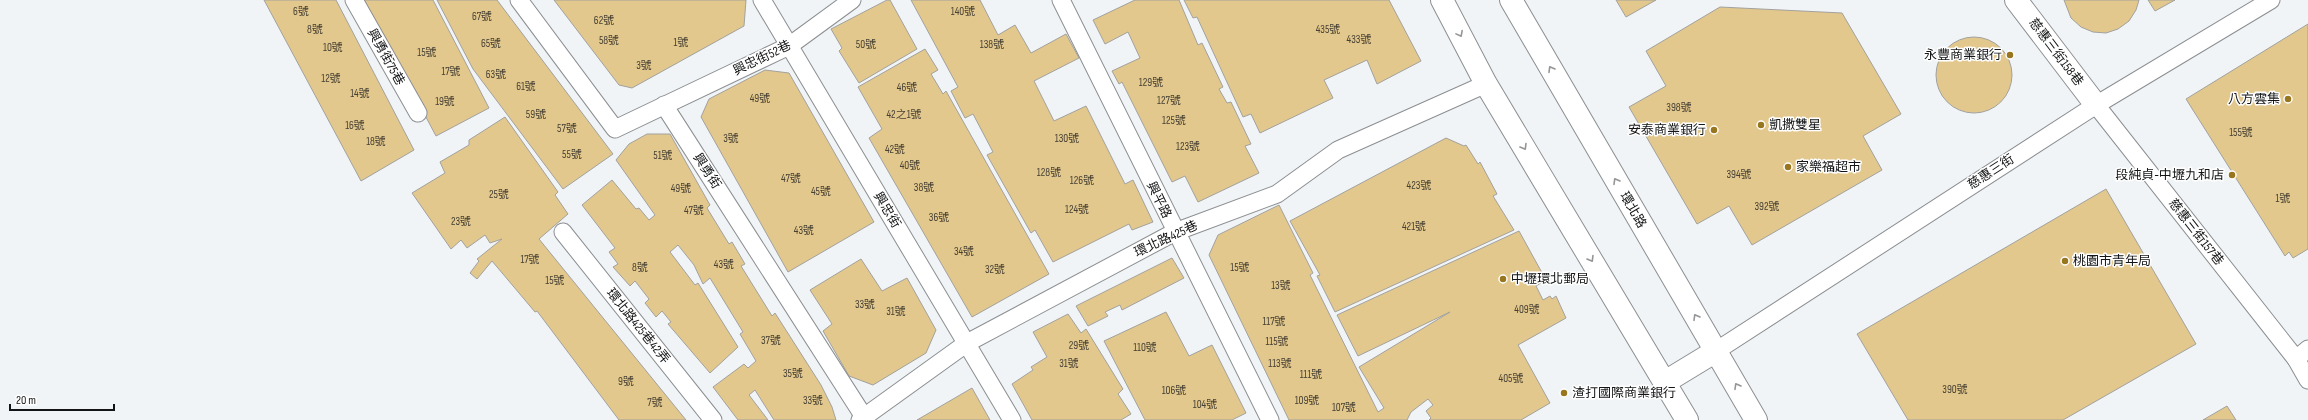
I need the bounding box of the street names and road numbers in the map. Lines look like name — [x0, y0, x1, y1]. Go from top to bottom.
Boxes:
street label: 慈惠三街158巷 — [2025, 15, 2087, 89]
street label: 興勇街75巷 — [364, 26, 408, 88]
street label: 興忠街52巷 — [730, 37, 794, 79]
street label: 興勇街 — [690, 150, 724, 192]
street label: 慈惠三街 — [1965, 151, 2017, 193]
street label: 興平路 — [1143, 179, 1175, 221]
street label: 興忠街 — [870, 189, 904, 231]
street label: 環北路 — [1616, 189, 1650, 231]
street label: 慈惠三街157巷 — [2165, 196, 2227, 268]
street label: 環北路425巷 — [1132, 217, 1200, 261]
street label: 環北路425巷42弄 — [603, 285, 673, 367]

